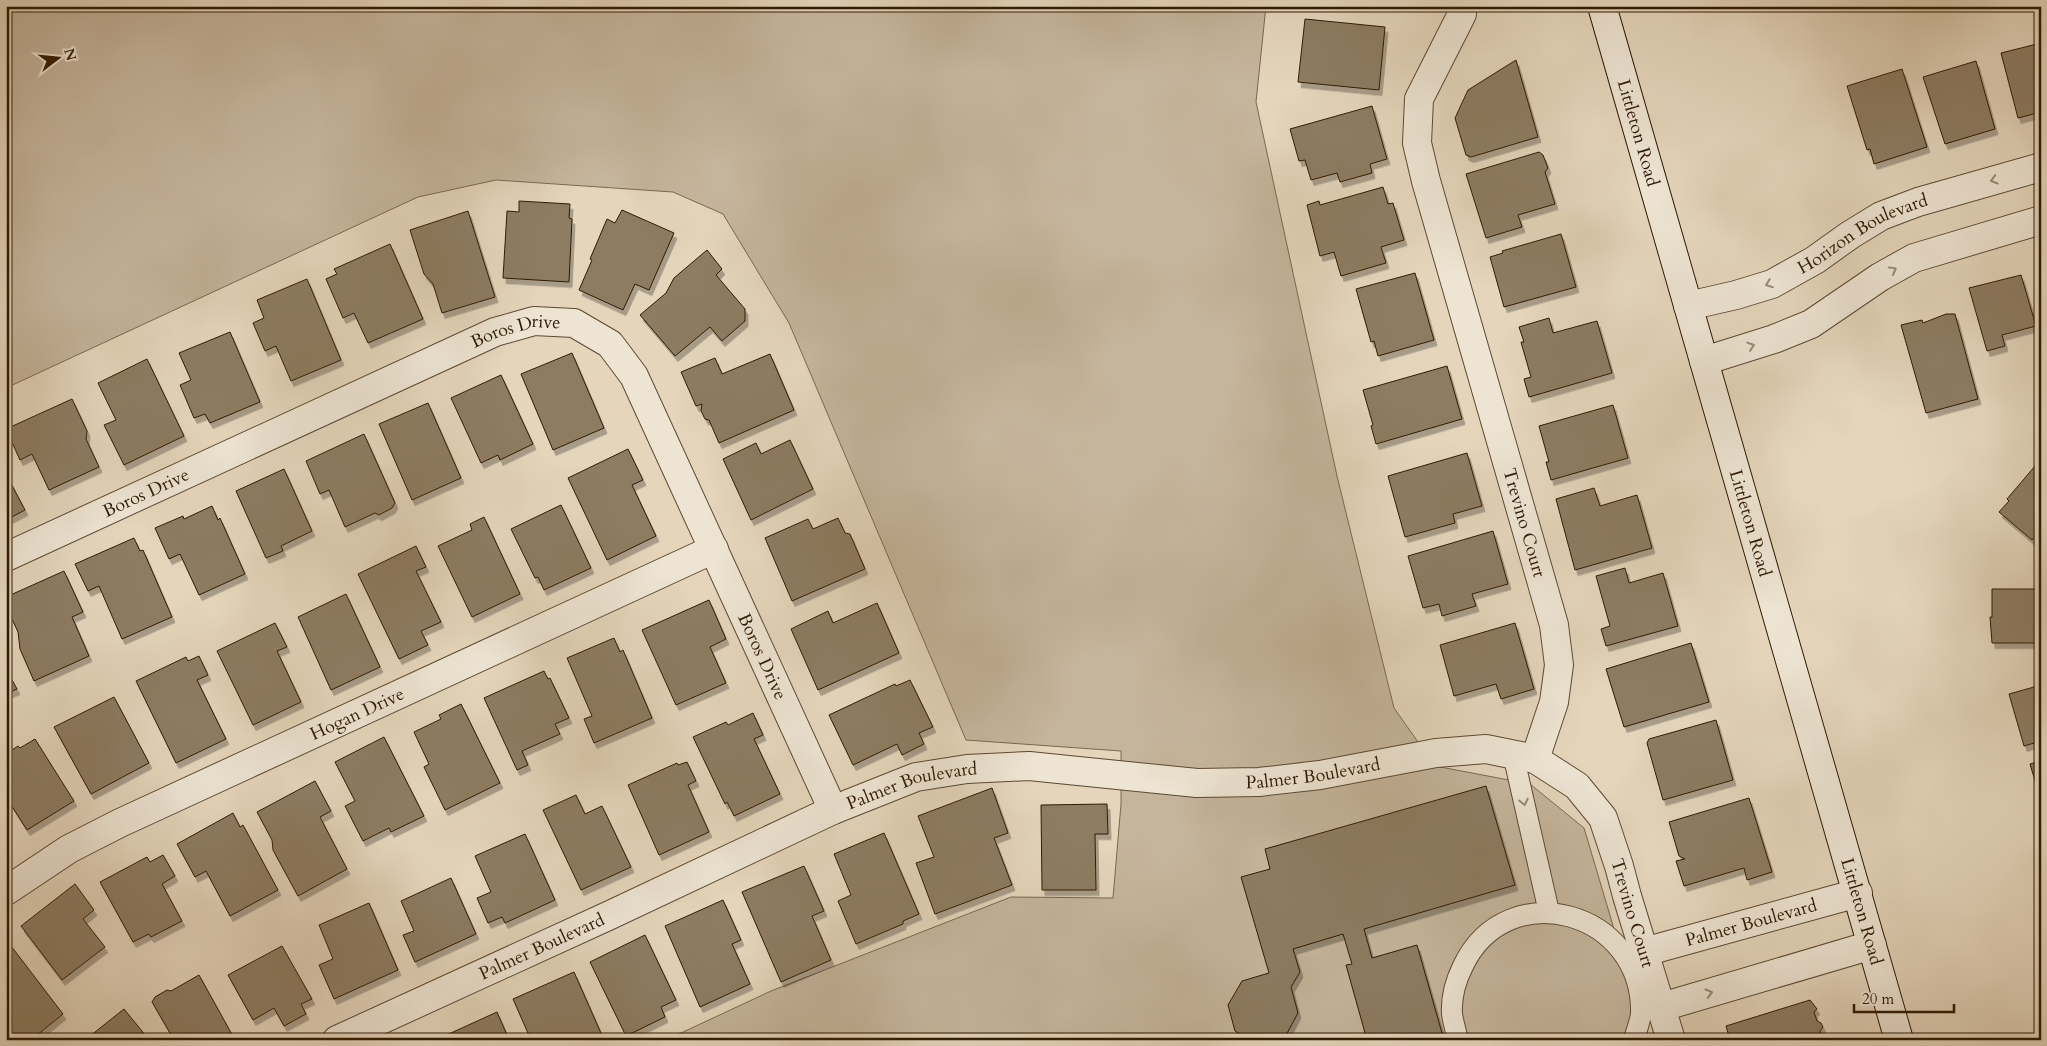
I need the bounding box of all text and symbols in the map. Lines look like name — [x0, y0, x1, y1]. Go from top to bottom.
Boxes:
north arrow — [32, 32, 82, 82]
text: N — [59, 46, 81, 63]
street label: Littleton Road — [1611, 76, 1666, 190]
one-way arrow — [1990, 175, 1998, 185]
street label: Horizon Boulevard — [1793, 187, 1931, 280]
one-way arrow — [1887, 266, 1896, 276]
one-way arrow — [1765, 278, 1774, 288]
street label: Boros Drive — [466, 308, 561, 354]
one-way arrow — [1746, 342, 1754, 352]
street label: Boros Drive — [99, 462, 193, 523]
street label: Trevino Court — [1497, 465, 1552, 581]
street label: Littleton Road — [1723, 467, 1778, 580]
street label: Boros Drive — [732, 609, 793, 704]
street label: Hogan Drive — [306, 681, 408, 746]
street label: Palmer Boulevard — [1245, 751, 1382, 795]
street label: Palmer Boulevard — [843, 756, 978, 816]
one-way arrow — [1518, 798, 1529, 806]
street label: Trevino Court — [1605, 855, 1661, 971]
street label: Littleton Road — [1835, 855, 1889, 968]
street label: Palmer Boulevard — [1682, 892, 1820, 953]
street label: Palmer Boulevard — [475, 907, 609, 986]
scale bar — [1854, 981, 1954, 1013]
one-way arrow — [1704, 989, 1712, 999]
text: 20 m — [1862, 989, 1894, 1009]

